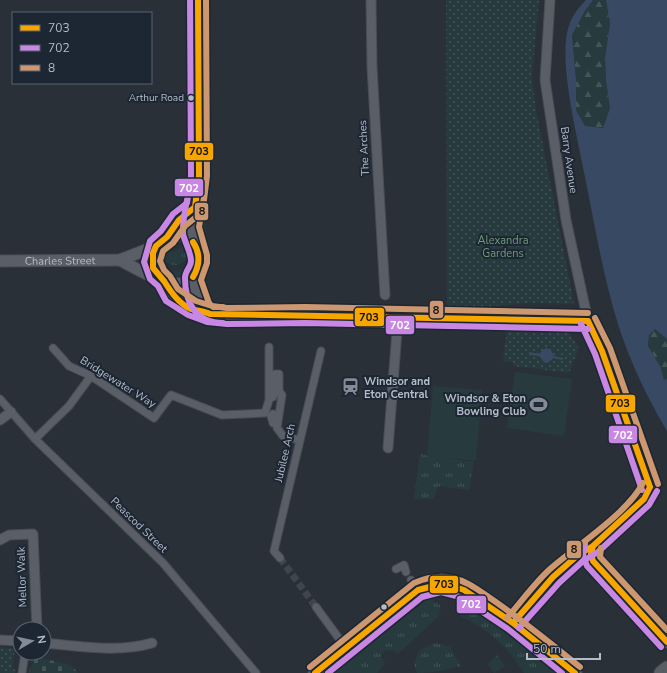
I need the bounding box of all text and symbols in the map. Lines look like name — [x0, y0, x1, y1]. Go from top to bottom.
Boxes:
legend — [12, 12, 152, 84]
text: 703 — [48, 20, 70, 36]
text: 702 — [48, 40, 70, 56]
text: 8 — [48, 60, 55, 76]
place label: Arthur Road — [129, 91, 184, 105]
marker: Arthur Road — [186, 93, 196, 103]
street label: The Arches — [355, 120, 373, 176]
street label: Barry Avenue — [557, 126, 581, 195]
line badge: 703 — [184, 142, 214, 161]
text: 703 — [189, 144, 209, 159]
line badge: 702 — [174, 178, 204, 197]
text: 702 — [179, 181, 199, 196]
line badge: 8 — [194, 202, 209, 221]
text: 8 — [199, 204, 206, 219]
park label: Alexandra Gardens — [478, 233, 529, 261]
street label: Charles Street — [25, 253, 96, 268]
line badge: 8 — [429, 300, 444, 319]
text: 8 — [433, 303, 440, 318]
line badge: 703 — [354, 307, 385, 327]
text: 703 — [359, 310, 379, 325]
line badge: 702 — [385, 315, 415, 335]
text: 702 — [390, 318, 410, 333]
street label: Bridgewater Way — [77, 353, 159, 412]
place label: Windsor and Eton Central — [364, 374, 430, 402]
station icon: Windsor and Eton Central — [341, 377, 361, 397]
place label: Windsor & Eton Bowling Club — [445, 391, 526, 419]
sports icon: Windsor & Eton Bowling Club — [529, 394, 549, 414]
line badge: 703 — [605, 394, 636, 413]
text: 703 — [610, 396, 630, 411]
street label: Jubilee Arch — [271, 422, 299, 485]
line badge: 702 — [608, 425, 638, 444]
text: 702 — [613, 428, 633, 443]
street label: Peascod Street — [107, 494, 171, 556]
line badge: 8 — [566, 540, 582, 559]
text: 8 — [571, 542, 578, 557]
street label: Mellor Walk — [13, 546, 31, 608]
line badge: 703 — [429, 575, 459, 594]
text: 703 — [434, 577, 454, 592]
line badge: 702 — [456, 595, 487, 614]
text: 702 — [461, 597, 481, 612]
unlabelled marker — [379, 602, 389, 612]
north arrow — [12, 621, 52, 661]
text: N — [33, 634, 49, 645]
scale bar — [527, 635, 600, 661]
text: 50 m — [533, 641, 561, 657]

